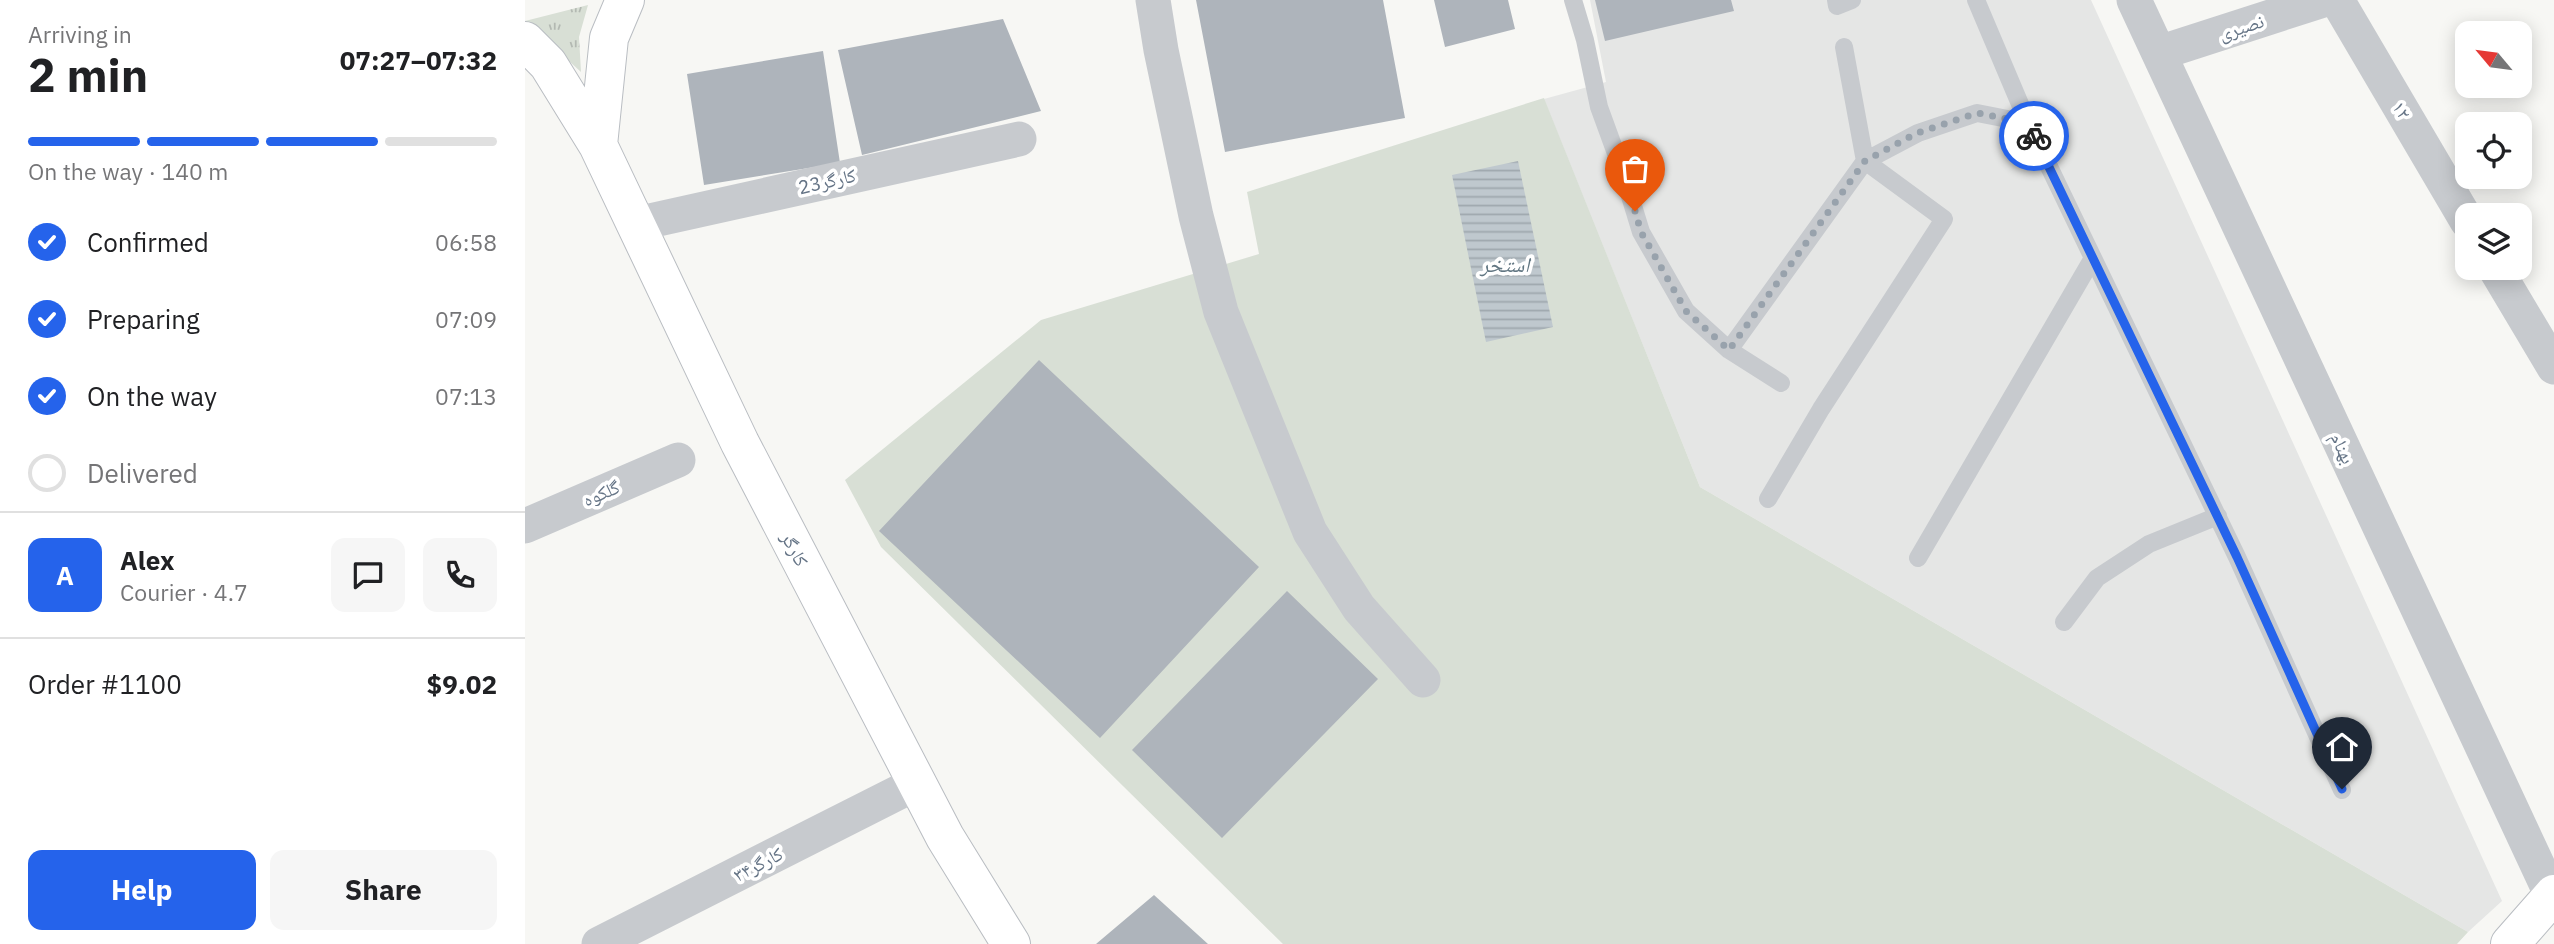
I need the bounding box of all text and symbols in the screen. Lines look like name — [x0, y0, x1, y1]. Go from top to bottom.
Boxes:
street label: نصیری — [2215, 8, 2267, 46]
text: Arriving in — [28, 19, 132, 49]
north arrow — [2455, 21, 2532, 98]
map controls — [2455, 21, 2532, 280]
text: 07:27–07:32 — [340, 43, 497, 77]
text: 2 min — [28, 45, 148, 105]
street label: ۱۲ — [2387, 97, 2417, 123]
courier — [1999, 101, 2069, 171]
button: locate — [2455, 112, 2532, 189]
icon: bike — [2015, 117, 2053, 155]
pin — [1605, 139, 1665, 211]
icon: bag — [1616, 150, 1654, 188]
text: On the way · 140 m — [28, 156, 228, 186]
street label: 23کارگر — [796, 163, 858, 199]
button: layers — [2455, 203, 2532, 280]
icon: check — [28, 223, 66, 261]
text: Confirmed — [87, 225, 209, 259]
text: 06:58 — [435, 227, 497, 257]
water label: استخر — [1479, 250, 1531, 278]
icon: check — [28, 300, 66, 338]
text: Preparing — [87, 302, 200, 336]
text: 07:09 — [435, 304, 497, 334]
icon: check — [28, 377, 66, 415]
text: On the way — [87, 379, 217, 413]
text: 07:13 — [435, 381, 497, 411]
street label: بهنام — [2324, 428, 2361, 468]
text: Delivered — [87, 456, 198, 490]
street label: گلکوه — [579, 475, 623, 511]
street label: کارگر — [776, 527, 814, 570]
button: chat — [331, 538, 405, 612]
button: phone — [423, 538, 497, 612]
text: Alex — [120, 543, 174, 577]
text: A — [56, 558, 74, 592]
text: Courier · 4.7 — [120, 577, 248, 607]
text: Order #1100 — [28, 667, 182, 701]
text: $9.02 — [427, 667, 497, 701]
pin — [2312, 717, 2372, 789]
icon: home — [2323, 728, 2361, 766]
street label: کارگر۳۴ — [729, 841, 787, 887]
button: Help — [28, 850, 256, 930]
button: Share — [270, 850, 497, 930]

